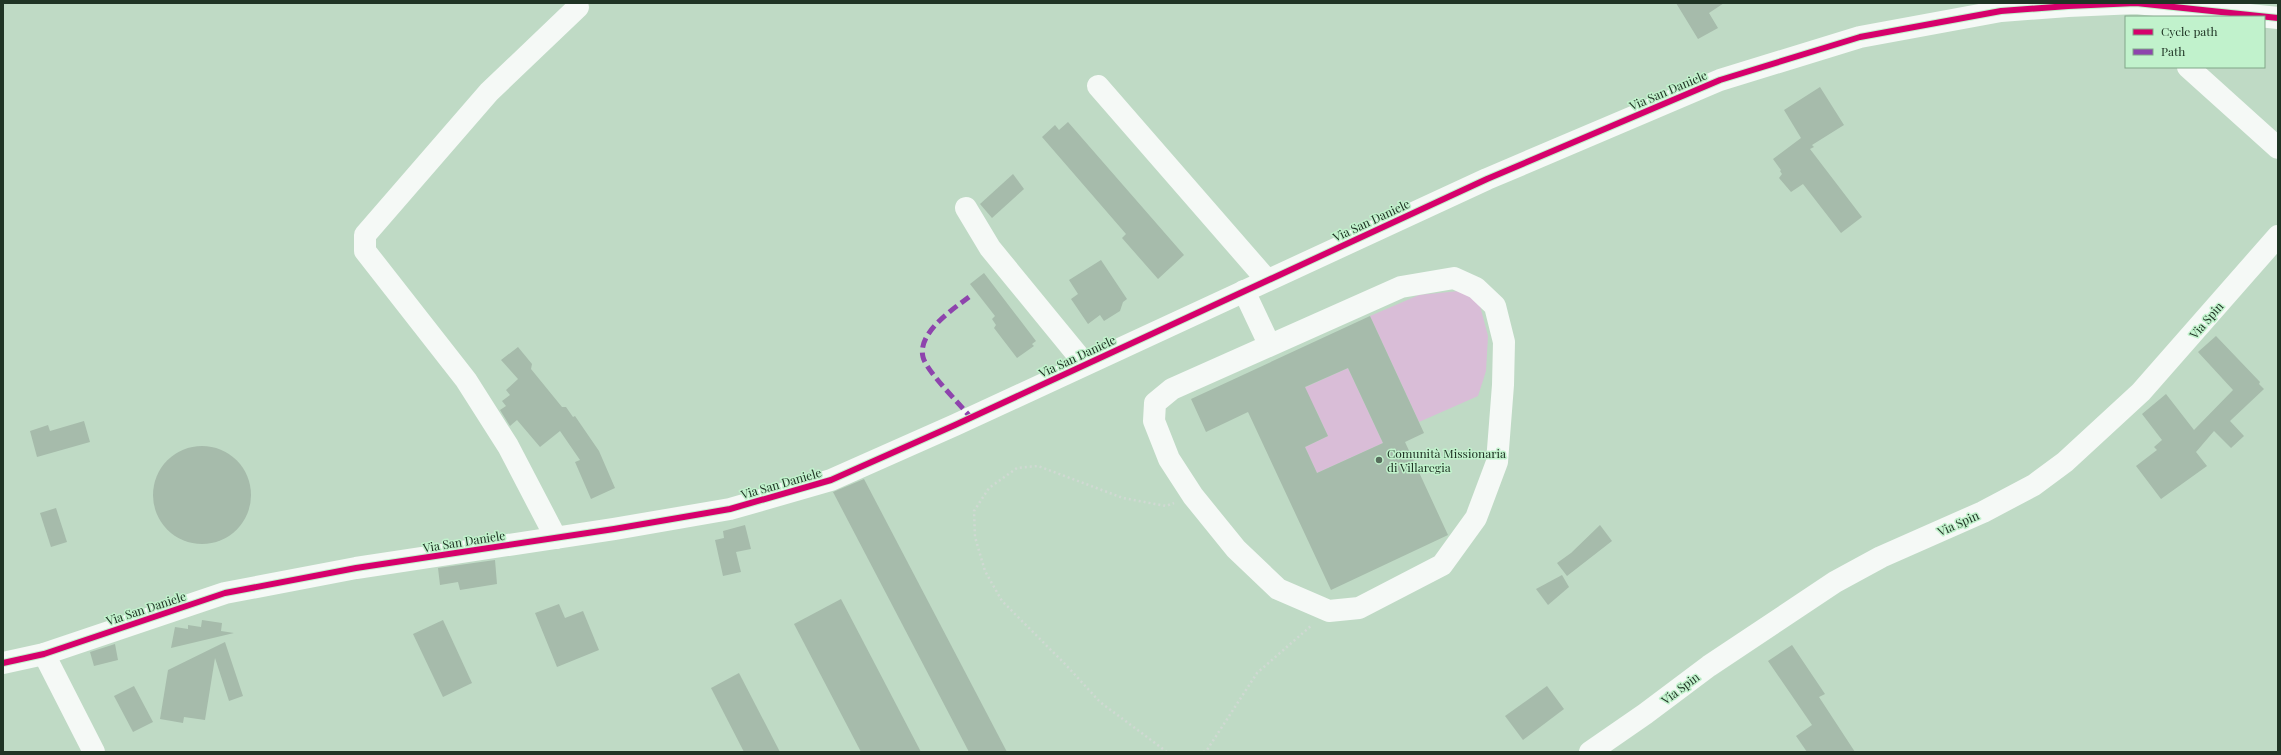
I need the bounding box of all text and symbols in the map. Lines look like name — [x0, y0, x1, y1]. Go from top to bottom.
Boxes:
legend — [2125, 16, 2265, 68]
text: Cycle path — [2161, 23, 2218, 39]
text: Path — [2161, 43, 2185, 59]
street label: Via San Daniele — [1626, 66, 1709, 114]
street label: Via San Daniele — [1329, 195, 1412, 245]
street label: Via Spin — [2185, 298, 2226, 342]
street label: Via San Daniele — [1035, 331, 1118, 381]
place label: Comunità Missionaria di Villaregia — [1387, 445, 1506, 475]
marker: Comunità Missionaria di Villaregia — [1374, 455, 1384, 465]
street label: Via San Daniele — [738, 464, 823, 502]
street label: Via Spin — [1934, 507, 1981, 540]
street label: Via San Daniele — [421, 527, 506, 556]
street label: Via San Daniele — [103, 588, 188, 629]
street label: Via Spin — [1657, 668, 1702, 708]

